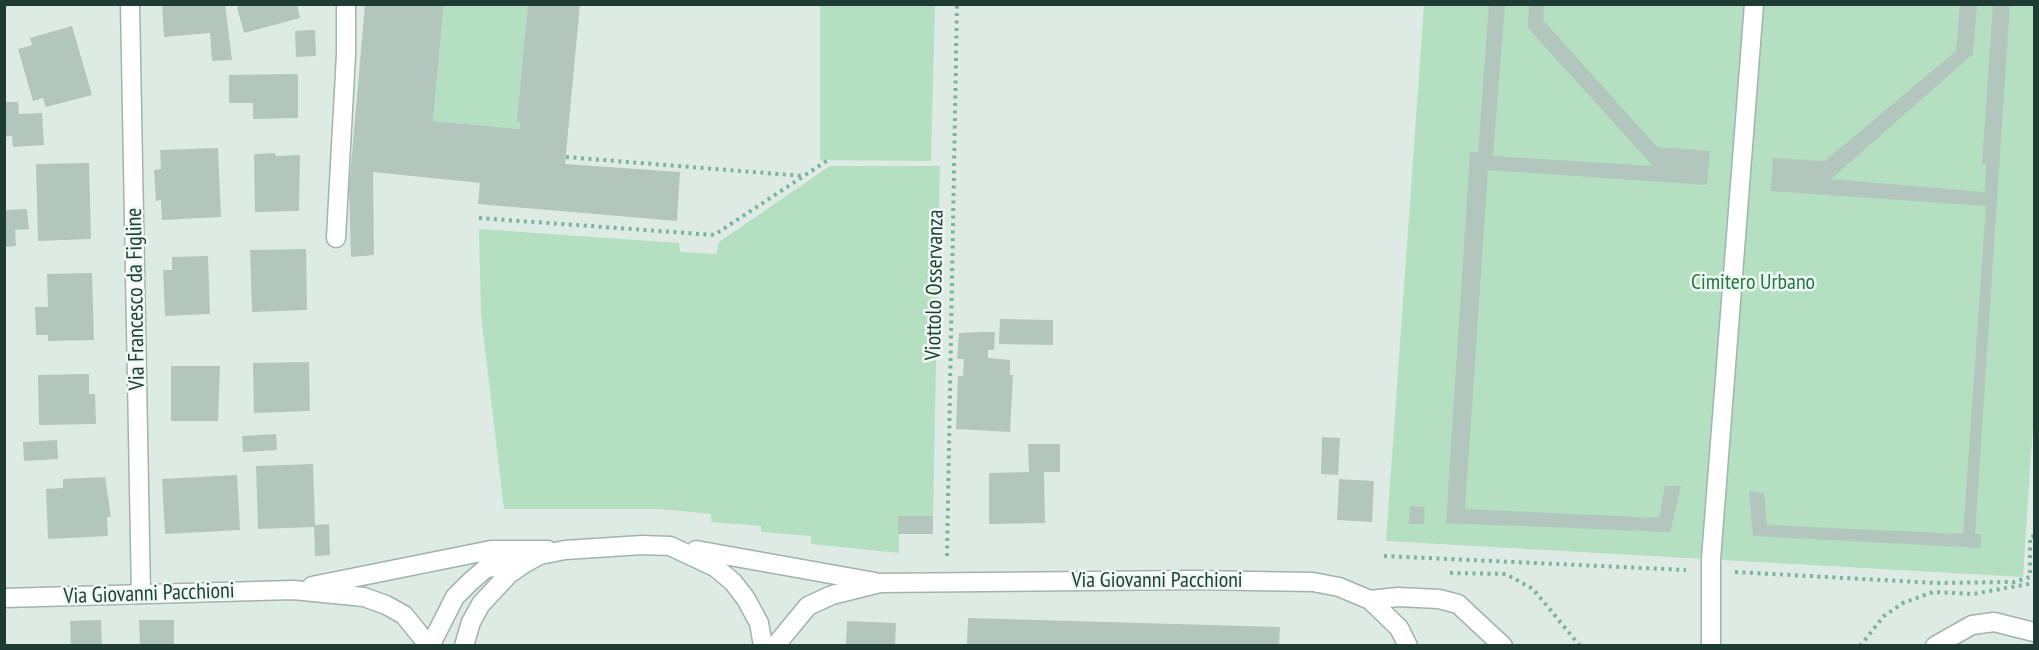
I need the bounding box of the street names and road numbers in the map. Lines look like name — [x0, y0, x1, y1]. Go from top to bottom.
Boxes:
street label: Via Francesco da Figline — [121, 207, 151, 391]
street label: Viottolo Osservanza — [920, 209, 950, 361]
street label: Via Giovanni Pacchioni — [1071, 568, 1243, 594]
street label: Via Giovanni Pacchioni — [63, 578, 235, 610]

